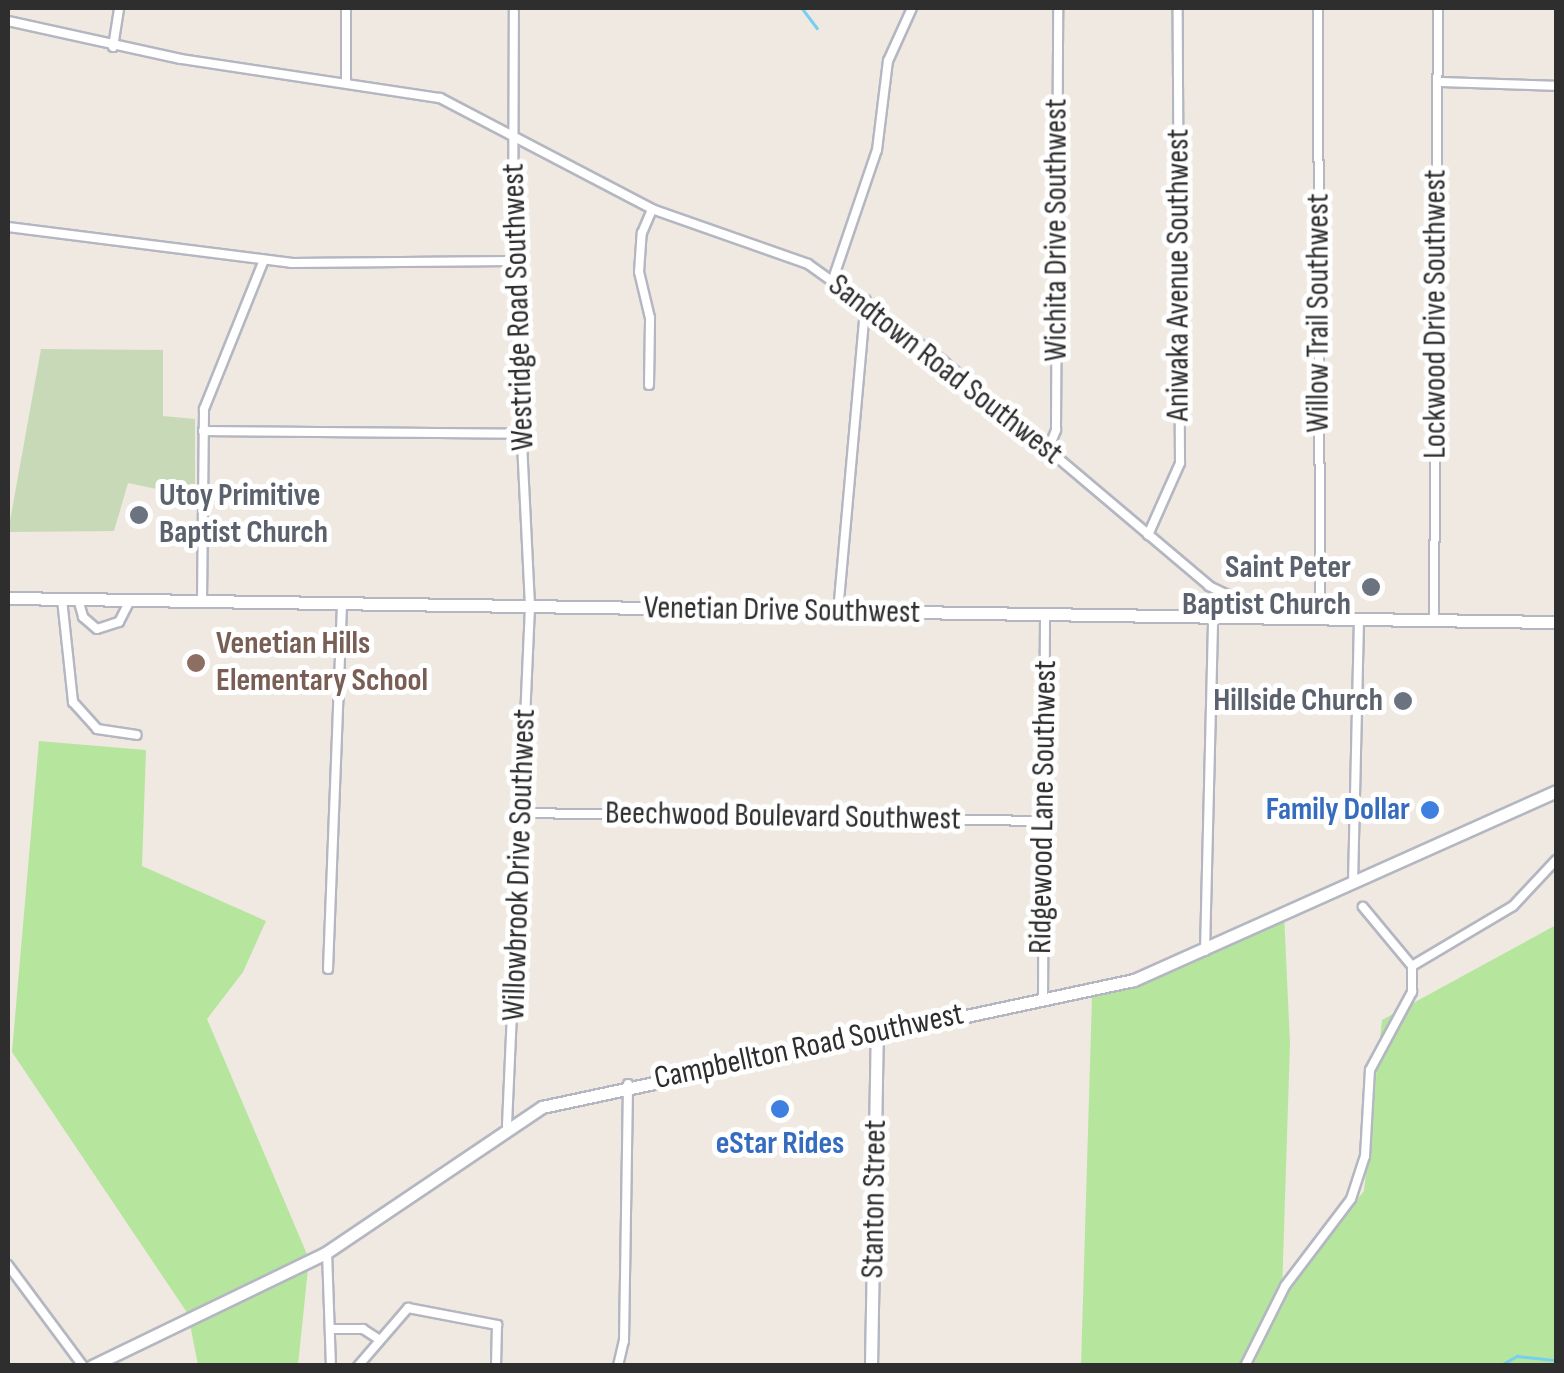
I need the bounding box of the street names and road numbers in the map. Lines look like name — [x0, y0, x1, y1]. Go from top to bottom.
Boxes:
street label: Wichita Drive Southwest — [1038, 99, 1076, 361]
street label: Aniwaka Avenue Southwest — [1160, 129, 1198, 421]
street label: Westridge Road Southwest — [495, 163, 543, 451]
street label: Lockwood Drive Southwest — [1417, 169, 1455, 459]
street label: Willow Trail Southwest — [1300, 193, 1338, 433]
street label: Sandtown Road Southwest — [820, 267, 1070, 473]
street label: Venetian Drive Southwest — [644, 589, 920, 633]
street label: Ridgewood Lane Southwest — [1022, 660, 1066, 954]
street label: Willowbrook Drive Southwest — [495, 708, 545, 1022]
street label: Beechwood Boulevard Southwest — [605, 795, 961, 839]
street label: Campbellton Road Southwest — [651, 995, 967, 1099]
street label: Stanton Street — [854, 1119, 896, 1279]

